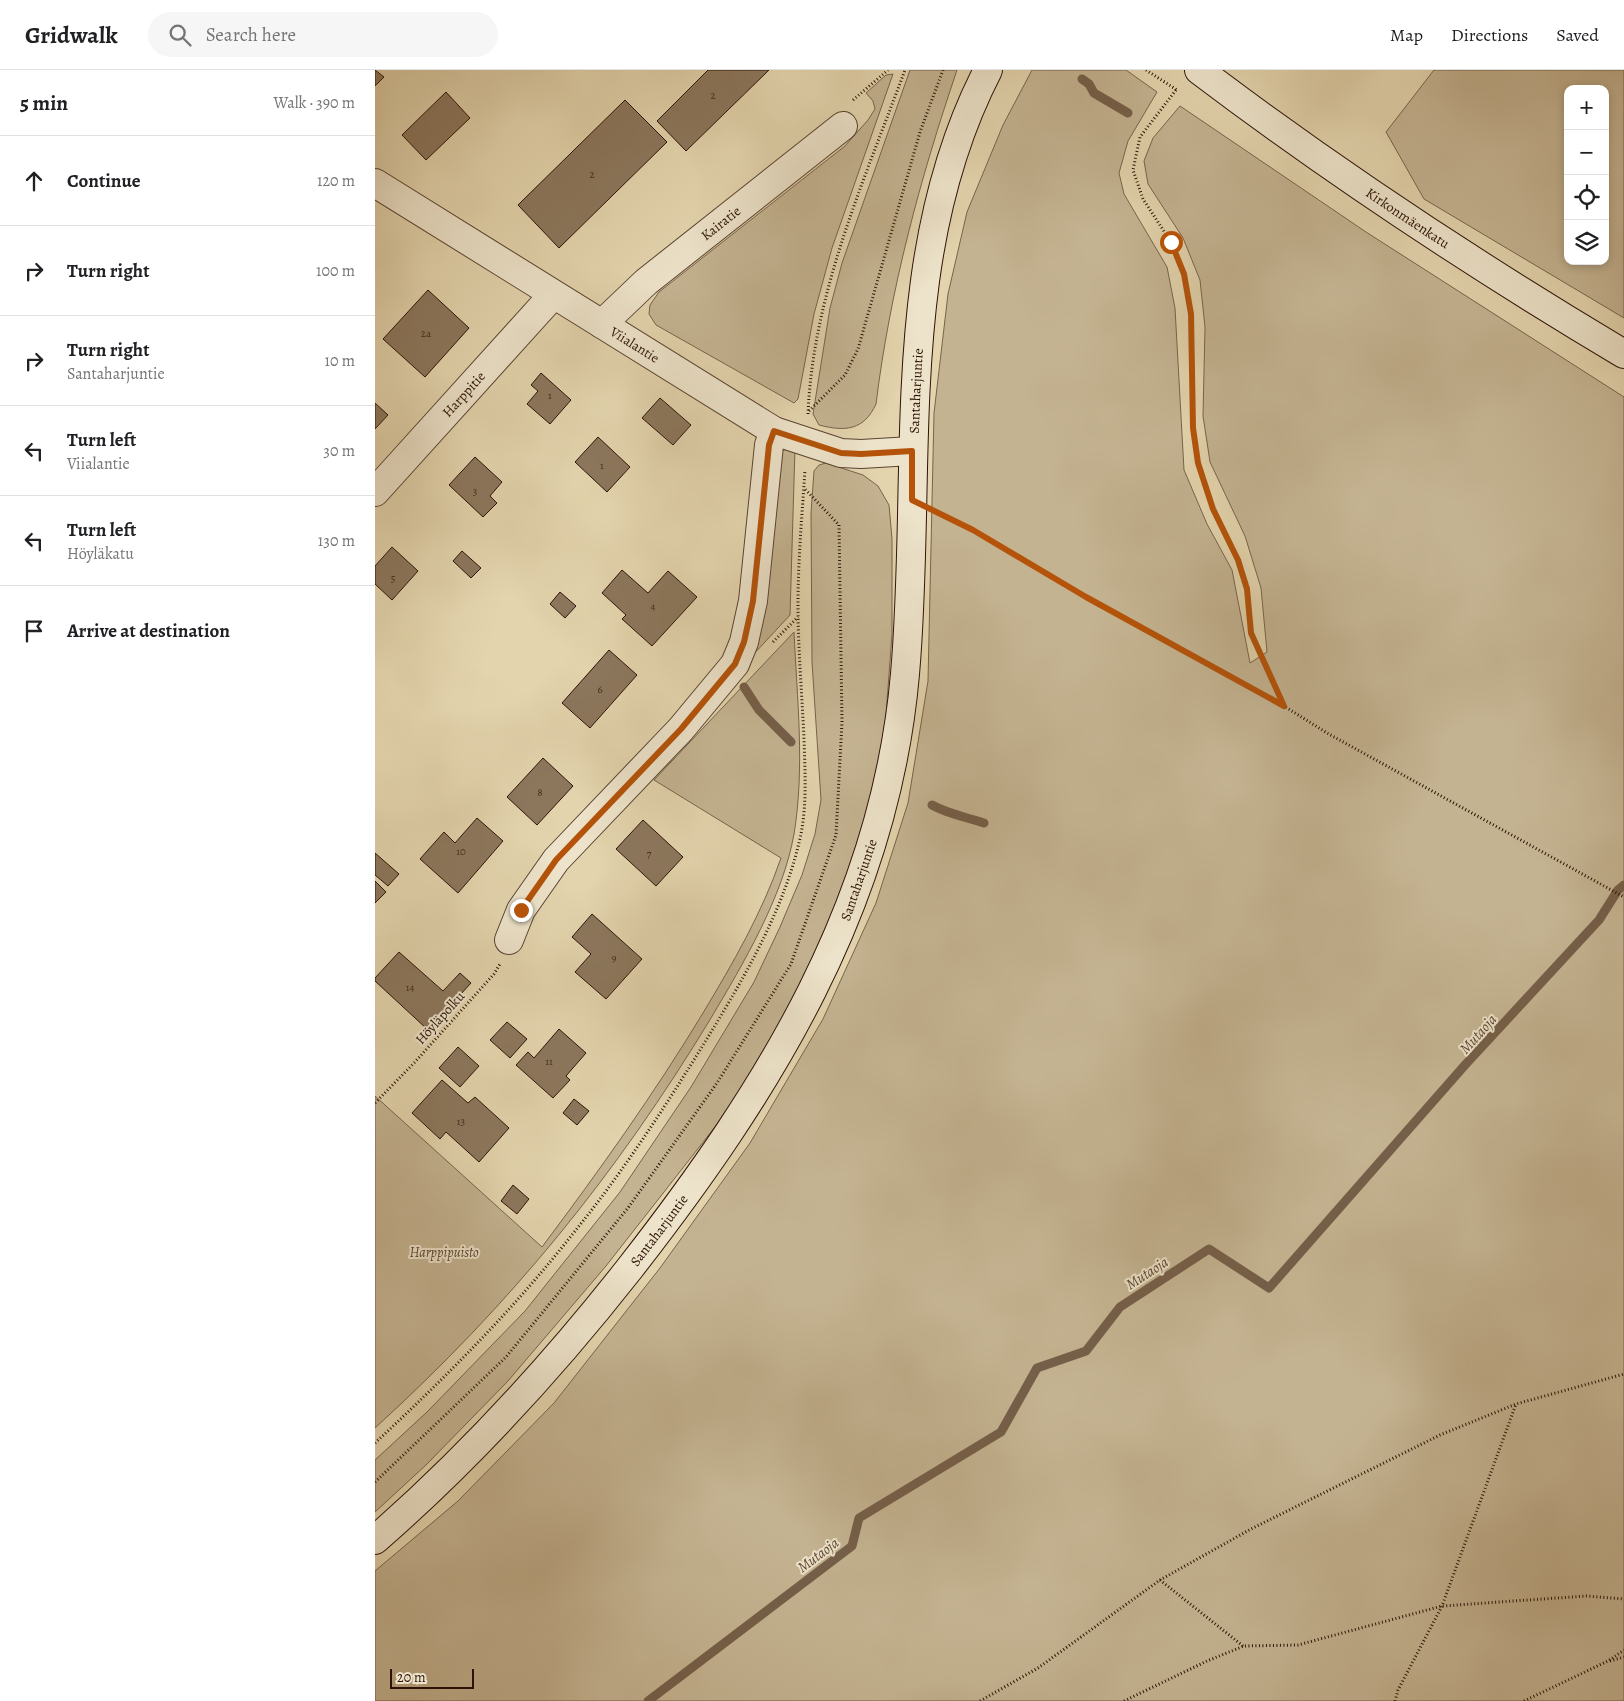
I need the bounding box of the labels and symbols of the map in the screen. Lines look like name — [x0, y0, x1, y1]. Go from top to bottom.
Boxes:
house number: 2 — [710, 88, 716, 103]
house number: 2 — [589, 167, 595, 182]
street label: Kirkonmäenkatu — [1362, 183, 1454, 253]
street label: Kairatie — [697, 201, 744, 245]
route start — [1160, 231, 1183, 254]
street label: Viialantie — [606, 321, 663, 367]
house number: 2a — [421, 326, 432, 341]
street label: Santaharjuntie — [904, 348, 928, 434]
street label: Harppitie — [438, 367, 489, 421]
house number: 1 — [548, 388, 552, 403]
house number: 1 — [600, 458, 604, 473]
house number: 3 — [473, 484, 477, 499]
house number: 5 — [391, 571, 396, 586]
house number: 4 — [651, 599, 656, 614]
house number: 6 — [597, 682, 603, 697]
house number: 8 — [537, 785, 543, 800]
street label: Santaharjuntie — [836, 837, 882, 923]
house number: 10 — [456, 844, 466, 859]
house number: 7 — [647, 846, 652, 861]
route end — [510, 899, 533, 922]
house number: 9 — [611, 950, 617, 965]
house number: 14 — [406, 980, 414, 995]
street label: Höyläpolku — [411, 987, 469, 1049]
water label: Mutaoja — [1455, 1010, 1501, 1058]
house number: 11 — [545, 1054, 553, 1069]
house number: 13 — [457, 1114, 465, 1129]
street label: Santaharjuntie — [626, 1190, 692, 1270]
park label: Harppipuisto — [409, 1243, 479, 1262]
water label: Mutaoja — [1122, 1252, 1172, 1294]
water label: Mutaoja — [793, 1533, 843, 1577]
scale bar — [390, 1666, 474, 1689]

